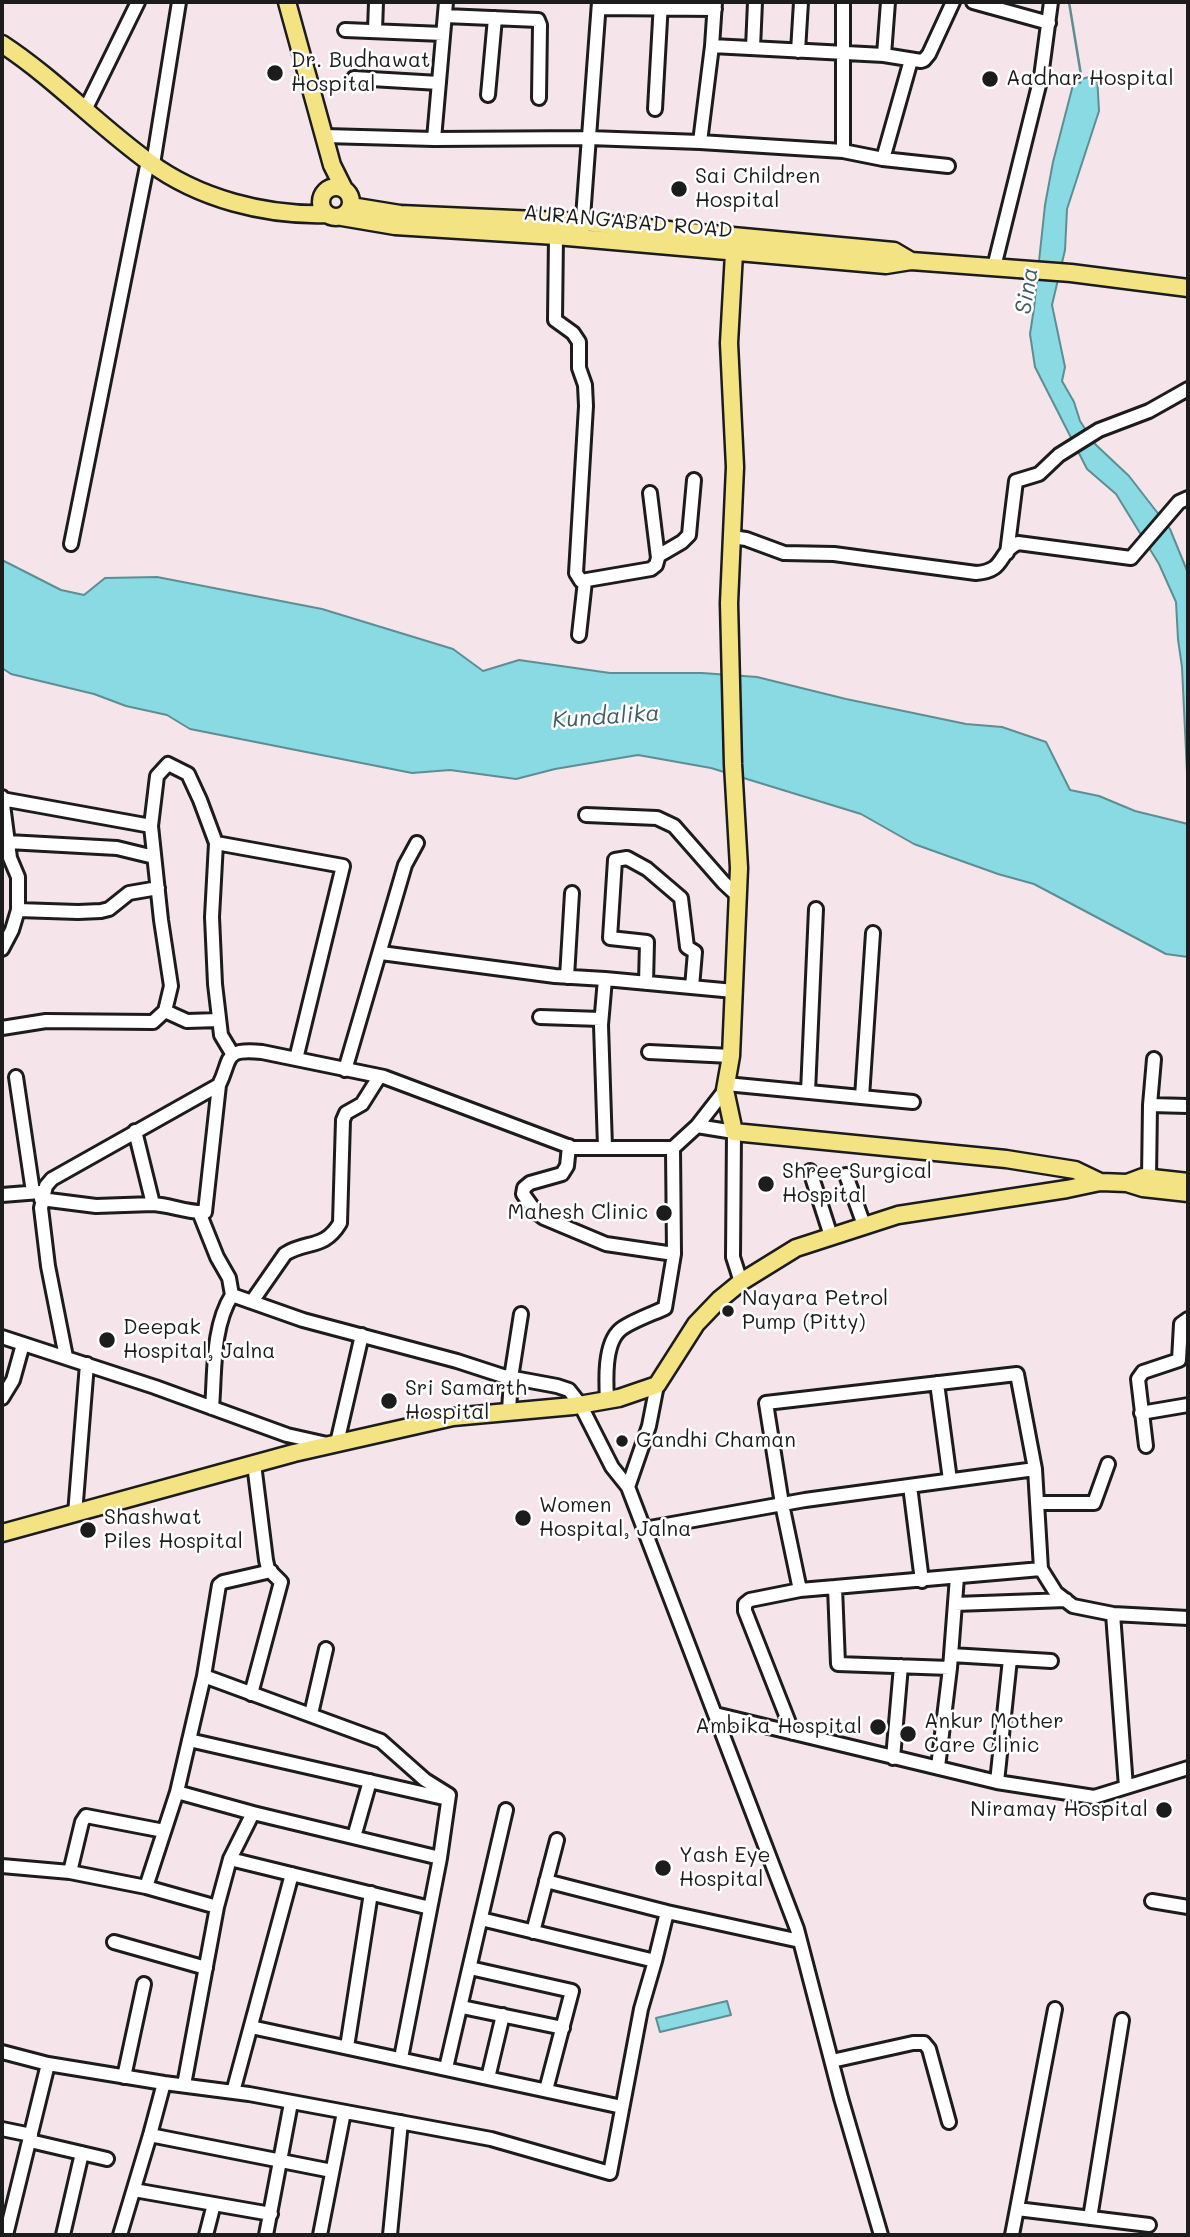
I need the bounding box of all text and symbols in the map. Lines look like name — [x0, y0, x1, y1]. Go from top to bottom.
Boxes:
place label: Dr. Budhawat Hospital — [291, 48, 430, 98]
marker: Dr. Budhawat Hospital — [265, 63, 285, 83]
place label: Aadhar Hospital — [1006, 66, 1174, 92]
marker: Aadhar Hospital — [980, 69, 1000, 89]
place label: Sai Children Hospital — [695, 164, 820, 214]
marker: Sai Children Hospital — [669, 179, 689, 199]
street label: AURANGABAD ROAD — [522, 200, 734, 244]
water label: Sina — [1010, 266, 1044, 316]
water label: Kundalika — [551, 699, 661, 735]
place label: Shree Surgical Hospital — [782, 1159, 932, 1209]
marker: Shree Surgical Hospital — [756, 1174, 776, 1194]
place label: Mahesh Clinic — [507, 1200, 648, 1226]
marker: Mahesh Clinic — [654, 1203, 674, 1223]
place label: Nayara Petrol Pump (Pitty) — [742, 1286, 888, 1336]
marker: Nayara Petrol Pump (Pitty) — [720, 1303, 736, 1319]
place label: Deepak Hospital, Jalna — [123, 1315, 275, 1365]
marker: Deepak Hospital, Jalna — [97, 1330, 117, 1350]
place label: Sri Samarth Hospital — [405, 1376, 527, 1426]
marker: Sri Samarth Hospital — [379, 1391, 399, 1411]
place label: Gandhi Chaman — [636, 1428, 796, 1454]
marker: Gandhi Chaman — [614, 1433, 630, 1449]
place label: Women Hospital, Jalna — [539, 1493, 691, 1543]
place label: Shashwat Piles Hospital — [104, 1505, 243, 1555]
marker: Women Hospital, Jalna — [513, 1508, 533, 1528]
marker: Shashwat Piles Hospital — [78, 1520, 98, 1540]
place label: Ankur Mother Care Clinic — [924, 1709, 1064, 1759]
place label: Ambika Hospital — [695, 1714, 862, 1740]
marker: Ambika Hospital — [868, 1717, 888, 1737]
marker: Ankur Mother Care Clinic — [898, 1724, 918, 1744]
place label: Niramay Hospital — [970, 1797, 1148, 1823]
marker: Niramay Hospital — [1154, 1800, 1174, 1820]
place label: Yash Eye Hospital — [679, 1843, 771, 1893]
marker: Yash Eye Hospital — [653, 1858, 673, 1878]

